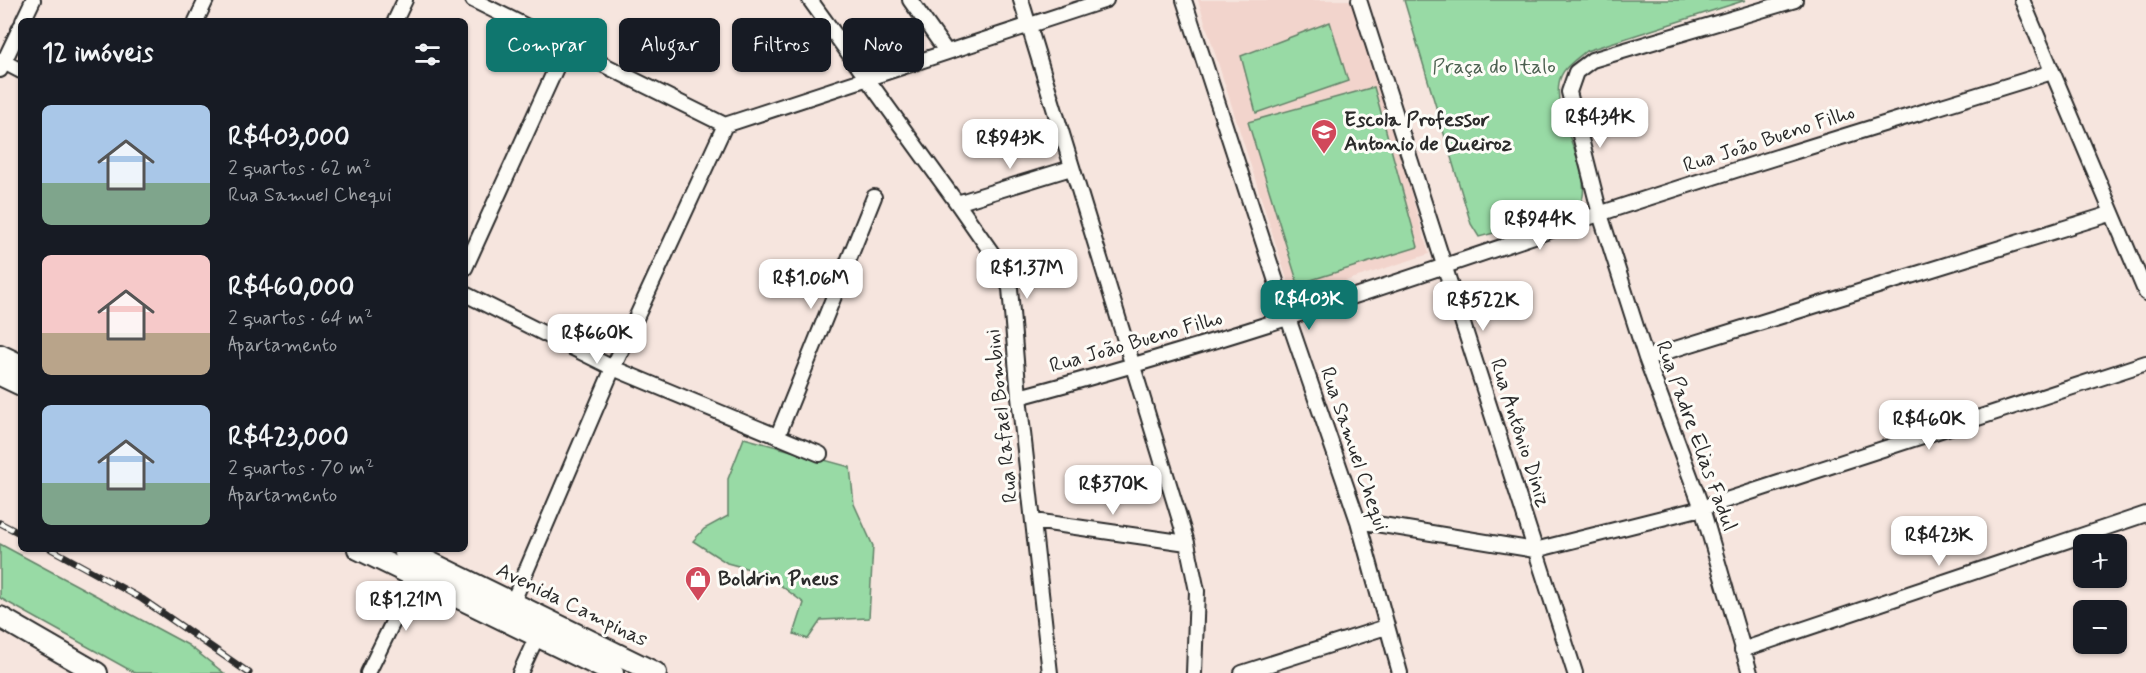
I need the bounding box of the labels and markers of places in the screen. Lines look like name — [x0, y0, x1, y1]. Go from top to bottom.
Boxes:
pin: R$434K — [1551, 98, 1649, 149]
place label: Escola Professor Antonio de Queiroz — [1344, 106, 1513, 158]
school or university icon: Escola Professor Antonio de Queiroz — [1309, 117, 1339, 155]
pin: R$943K — [961, 119, 1059, 170]
pin: R$944K — [1491, 200, 1589, 251]
pin: R$1.37M — [972, 249, 1082, 300]
pin: R$1.06M — [756, 259, 866, 310]
pin: R$403K — [1260, 280, 1358, 331]
pin: R$522K — [1434, 281, 1532, 332]
pin: R$660K — [548, 314, 646, 365]
pin: R$460K — [1880, 400, 1978, 451]
pin: R$370K — [1064, 465, 1162, 516]
pin: R$423K — [1890, 516, 1988, 567]
shop icon: Boldrin Pneus — [683, 564, 713, 602]
place label: Boldrin Pneus — [718, 565, 839, 593]
pin: R$1.21M — [351, 581, 461, 632]

